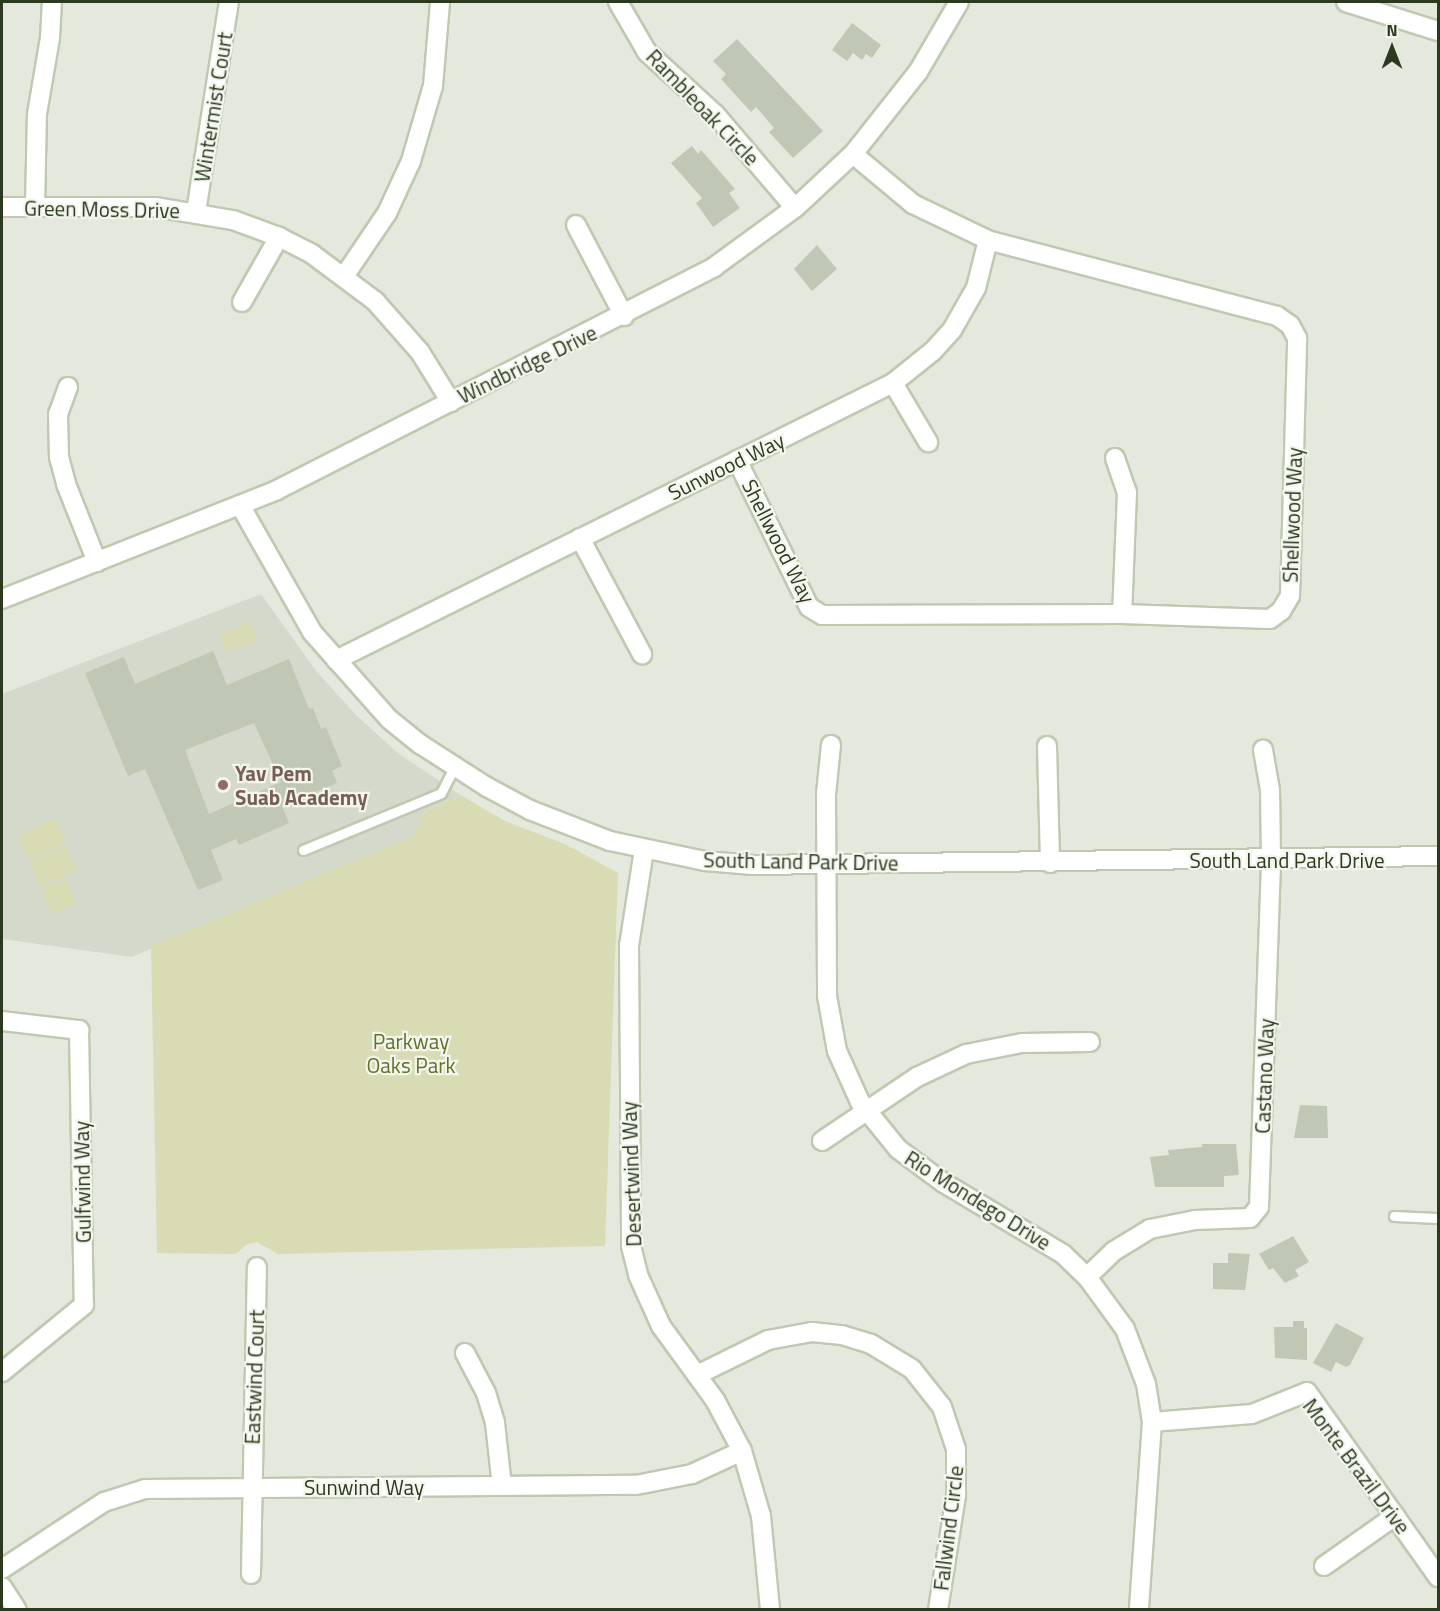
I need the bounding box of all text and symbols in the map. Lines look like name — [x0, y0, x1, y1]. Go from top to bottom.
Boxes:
north arrow — [1362, 18, 1422, 78]
text: N — [1386, 18, 1398, 42]
street label: Wintermist Court — [189, 30, 237, 184]
street label: Rambleoak Circle — [641, 44, 765, 170]
street label: Green Moss Drive — [24, 195, 180, 223]
street label: Windbridge Drive — [453, 319, 601, 409]
street label: Sunwood Way — [664, 427, 788, 505]
street label: Shellwood Way — [1277, 447, 1307, 583]
street label: Shellwood Way — [737, 475, 821, 607]
place label: Yav Pem Suab Academy — [235, 760, 368, 810]
marker: Yav Pem Suab Academy — [216, 778, 230, 792]
street label: South Land Park Drive — [703, 847, 899, 875]
street label: South Land Park Drive — [1189, 847, 1385, 873]
street label: Castano Way — [1249, 1018, 1279, 1134]
park label: Parkway Oaks Park — [366, 1028, 456, 1078]
street label: Desertwind Way — [616, 1101, 646, 1247]
street label: Gulfwind Way — [68, 1121, 96, 1243]
street label: Rio Mondego Drive — [900, 1145, 1056, 1255]
street label: Eastwind Court — [239, 1309, 269, 1445]
street label: Monte Brazil Drive — [1298, 1393, 1416, 1539]
street label: Fallwind Circle — [928, 1464, 968, 1592]
street label: Sunwind Way — [304, 1474, 424, 1500]

